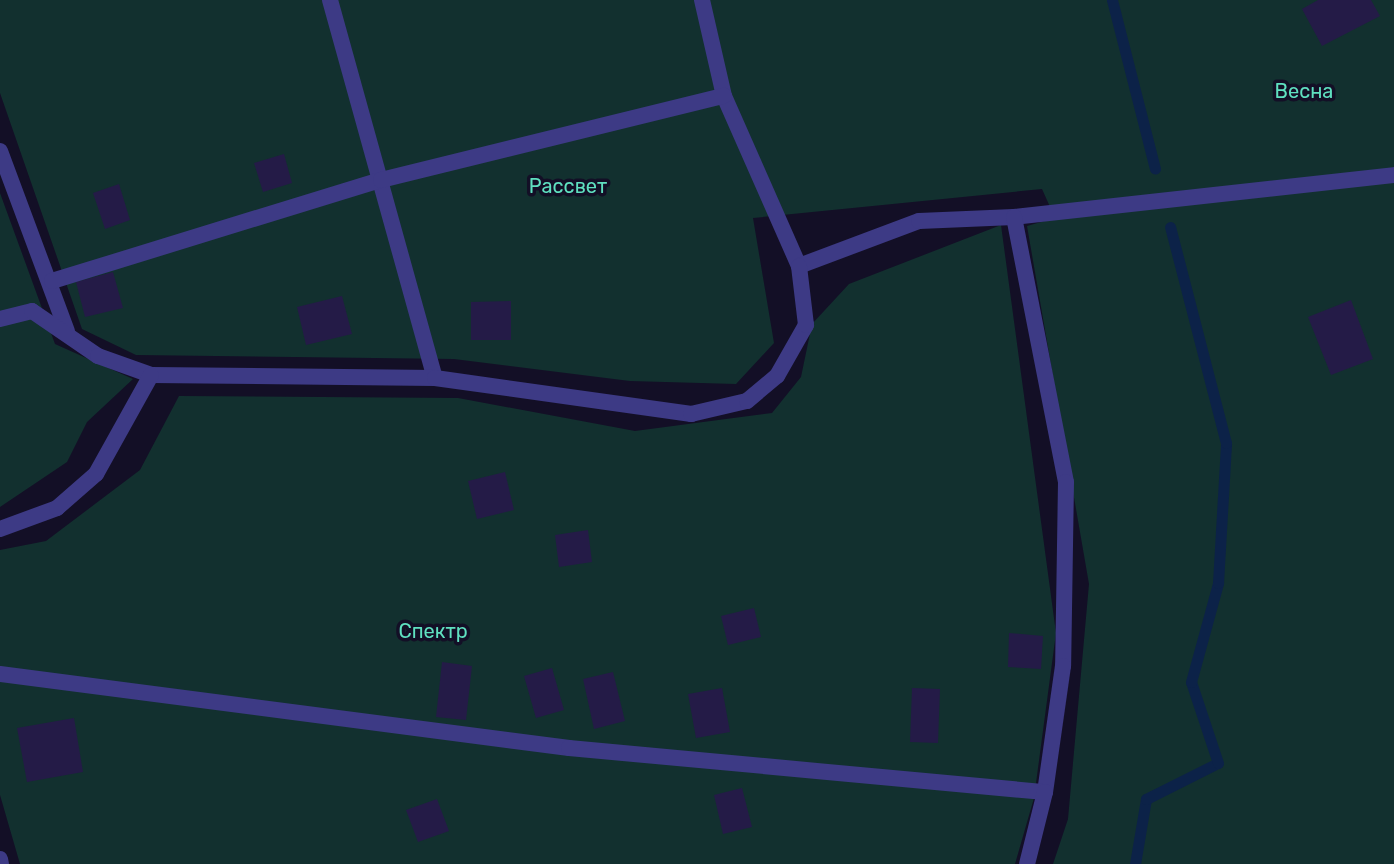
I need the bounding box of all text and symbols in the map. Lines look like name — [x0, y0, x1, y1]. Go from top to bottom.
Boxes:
park label: Весна — [1275, 79, 1333, 103]
park label: Рассвет — [529, 174, 607, 198]
park label: Спектр — [398, 619, 468, 643]

